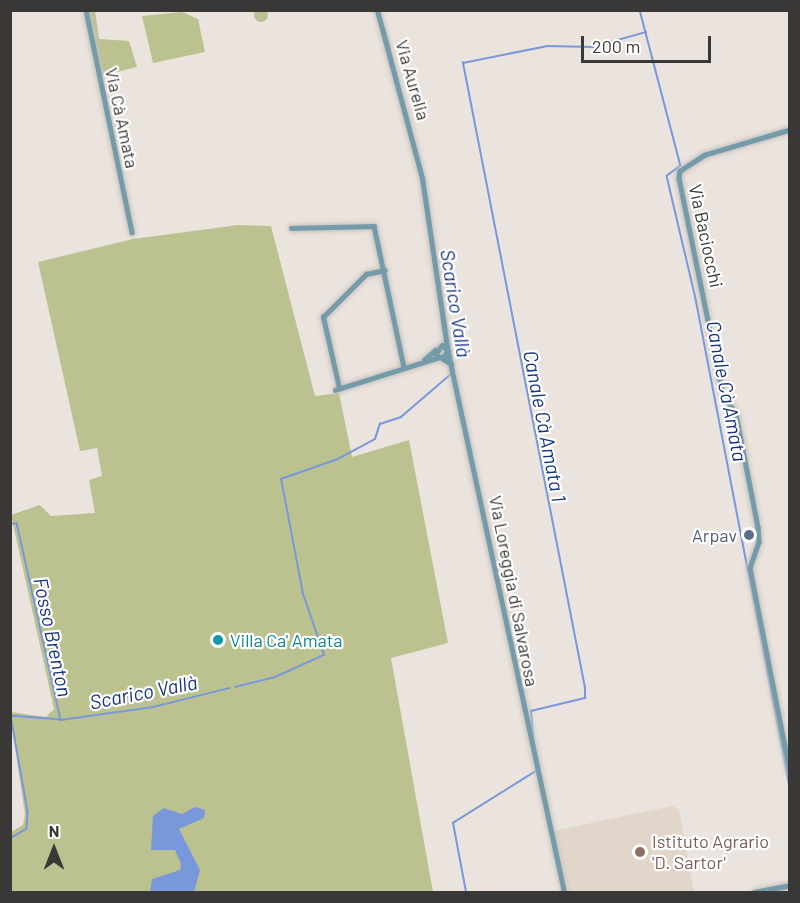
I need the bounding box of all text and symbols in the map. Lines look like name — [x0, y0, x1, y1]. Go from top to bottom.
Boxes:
scale bar — [584, 24, 714, 62]
text: 200 m — [592, 35, 640, 57]
street label: Via Aurelia — [391, 37, 435, 123]
street label: Via Cà Amata — [101, 66, 143, 170]
street label: Via Baciocchi — [685, 182, 727, 290]
water label: Scarico Vallà — [436, 248, 476, 358]
water label: Canale Cà Amata — [702, 318, 752, 464]
water label: Canale Cà Amata 1 — [519, 348, 571, 504]
street label: Via Loreggia di Salvarosa — [485, 494, 543, 688]
place label: Arpav — [692, 524, 737, 546]
marker: Arpav — [742, 528, 756, 542]
water label: Fosso Brenton — [29, 575, 77, 699]
place label: Villa Ca' Amata — [230, 629, 342, 651]
marker: Villa Ca' Amata — [211, 633, 225, 647]
water label: Scarico Vallà — [87, 670, 199, 714]
north arrow — [24, 819, 84, 879]
text: N — [49, 821, 59, 840]
place label: Istituto Agrario 'D. Sartor' — [652, 831, 769, 874]
marker: Istituto Agrario 'D. Sartor' — [633, 845, 647, 859]

